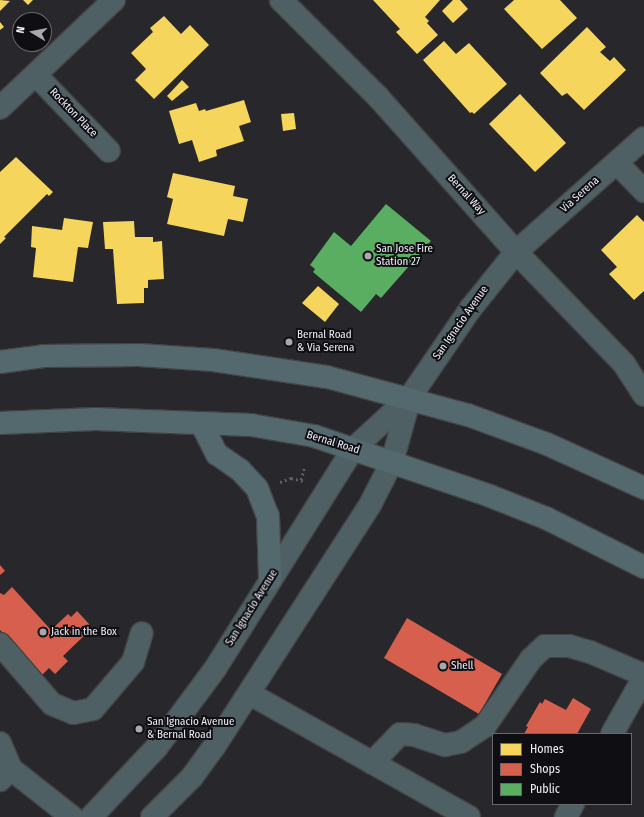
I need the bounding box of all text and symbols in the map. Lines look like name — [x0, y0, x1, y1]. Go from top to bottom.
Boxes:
north arrow — [12, 12, 52, 52]
text: N — [14, 26, 28, 34]
street label: Rockton Place — [46, 86, 100, 140]
street label: Bernal Way — [444, 172, 488, 218]
street label: Via Serena — [558, 174, 602, 216]
place label: San Jose Fire Station 27 — [376, 243, 433, 269]
marker: San Jose Fire Station 27 — [363, 251, 373, 261]
street label: San Ignacio Avenue — [431, 283, 491, 363]
place label: Bernal Road & Via Serena — [297, 329, 354, 355]
marker: Bernal Road & Via Serena — [284, 337, 294, 347]
street label: Bernal Road — [305, 429, 361, 457]
street label: San Ignacio Avenue — [223, 567, 281, 649]
place label: Jack in the Box — [51, 625, 117, 639]
marker: Jack in the Box — [38, 627, 48, 637]
place label: Shell — [451, 659, 473, 673]
marker: Shell — [438, 661, 448, 671]
place label: San Ignacio Avenue & Bernal Road — [147, 716, 234, 742]
marker: San Ignacio Avenue & Bernal Road — [134, 724, 144, 734]
legend — [492, 733, 632, 805]
text: Homes — [530, 742, 564, 756]
text: Shops — [530, 762, 560, 776]
text: Public — [530, 782, 560, 796]

